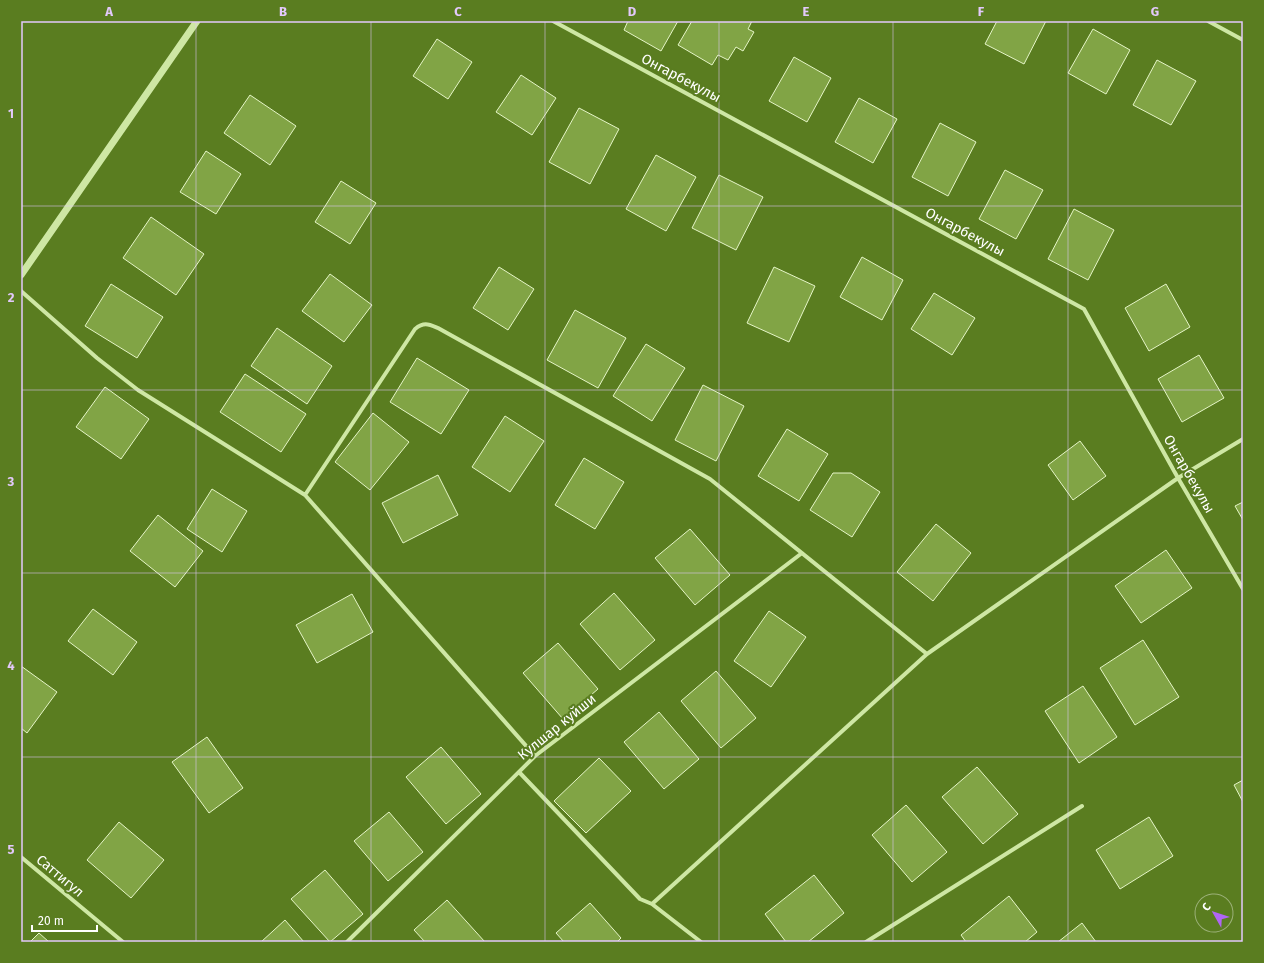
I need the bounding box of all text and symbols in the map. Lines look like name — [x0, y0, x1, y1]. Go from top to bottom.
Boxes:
text: A — [104, 4, 113, 19]
text: B — [279, 4, 287, 19]
text: C — [454, 4, 462, 19]
text: D — [628, 4, 637, 19]
text: E — [803, 4, 810, 19]
text: F — [978, 4, 985, 19]
text: G — [1151, 4, 1159, 19]
street label: Онгарбекулы — [638, 50, 724, 106]
text: 1 — [8, 106, 14, 121]
street label: Онгарбекулы — [922, 204, 1008, 260]
text: 2 — [8, 290, 15, 305]
street label: Онгарбекулы — [1160, 432, 1218, 516]
text: 3 — [7, 474, 15, 489]
text: 4 — [7, 658, 15, 673]
street label: Кулшар куйши — [514, 690, 600, 764]
text: 5 — [8, 842, 15, 857]
street label: Саттигул — [33, 851, 87, 901]
north arrow — [1194, 893, 1234, 933]
text: С — [1200, 900, 1214, 914]
scale bar — [32, 907, 97, 933]
text: 20 m — [38, 914, 64, 928]

